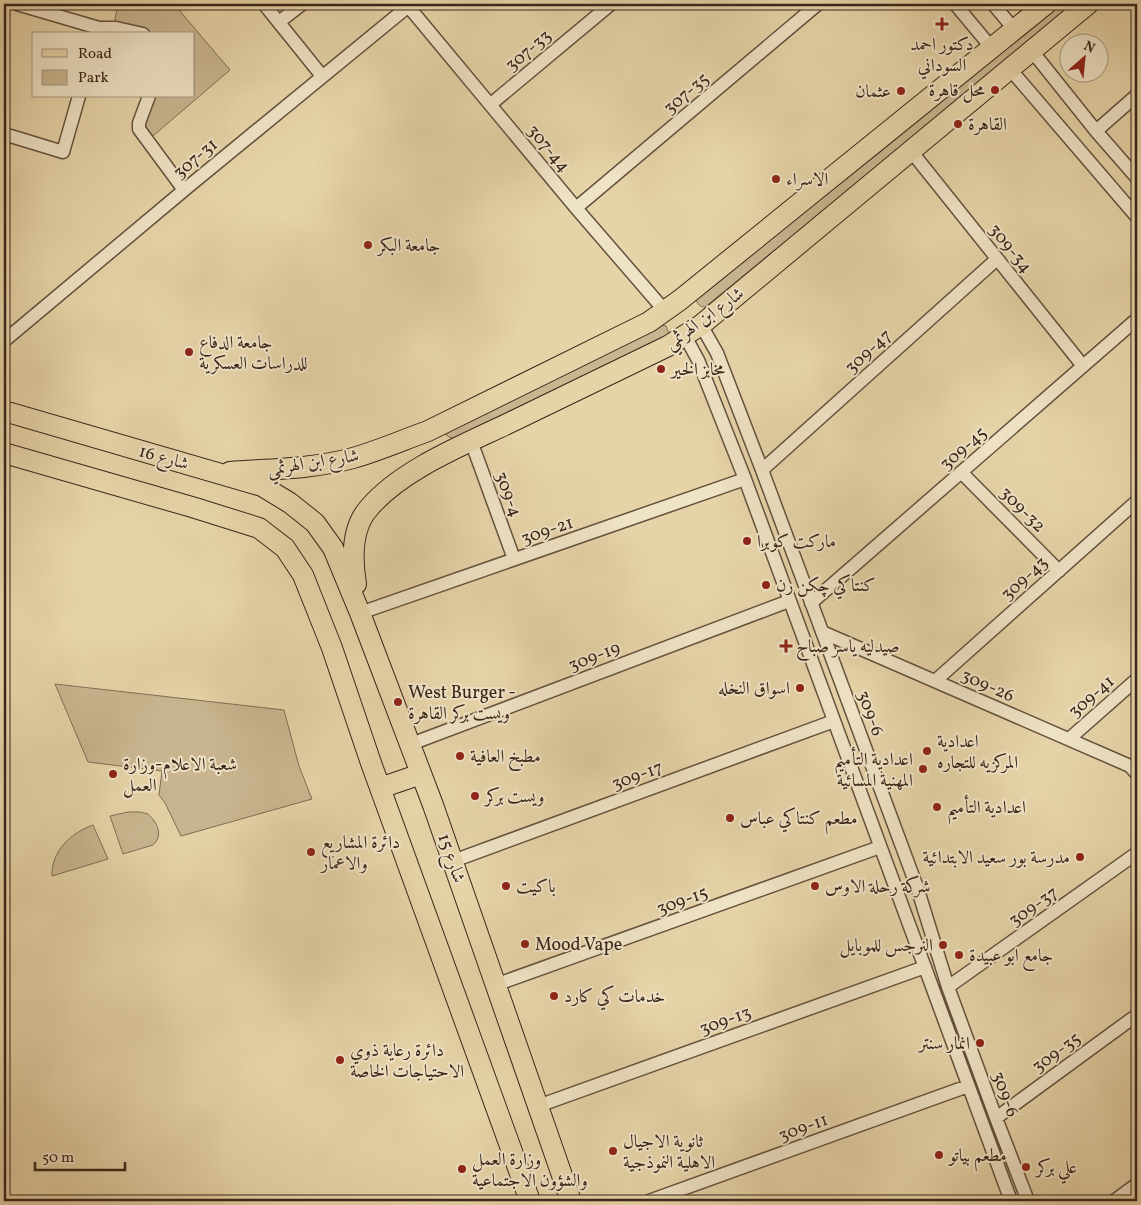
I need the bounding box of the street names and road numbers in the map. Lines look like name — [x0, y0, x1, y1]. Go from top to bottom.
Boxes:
street label: 307-33 — [500, 24, 558, 78]
street label: 307-35 — [659, 67, 715, 121]
street label: 307-44 — [520, 120, 575, 178]
street label: 307-31 — [168, 133, 224, 185]
street label: 309-34 — [982, 219, 1038, 279]
street label: شارع ابن الهرثمي — [660, 282, 751, 359]
street label: 309-47 — [840, 324, 898, 380]
street label: 309-45 — [935, 422, 993, 477]
street label: شارع 16 — [135, 439, 192, 478]
street label: شارع ابن الهرثمي — [266, 444, 361, 486]
street label: 309-4 — [488, 468, 527, 521]
street label: 309-32 — [993, 481, 1051, 539]
street label: 309-21 — [518, 511, 577, 552]
street label: 309-43 — [996, 551, 1054, 607]
street label: 309-19 — [565, 636, 624, 679]
street label: 309-26 — [957, 664, 1018, 709]
street label: 309-41 — [1063, 670, 1121, 724]
street label: 309-6 — [850, 687, 889, 740]
street label: 309-17 — [608, 756, 667, 797]
street label: شارع 15 — [430, 831, 471, 887]
street label: 309-15 — [653, 881, 712, 922]
street label: 309-37 — [1004, 881, 1064, 933]
street label: 309-13 — [696, 1001, 755, 1042]
street label: 309-35 — [1027, 1027, 1087, 1080]
street label: 309-6 — [985, 1068, 1024, 1121]
street label: 309-11 — [775, 1108, 832, 1149]

